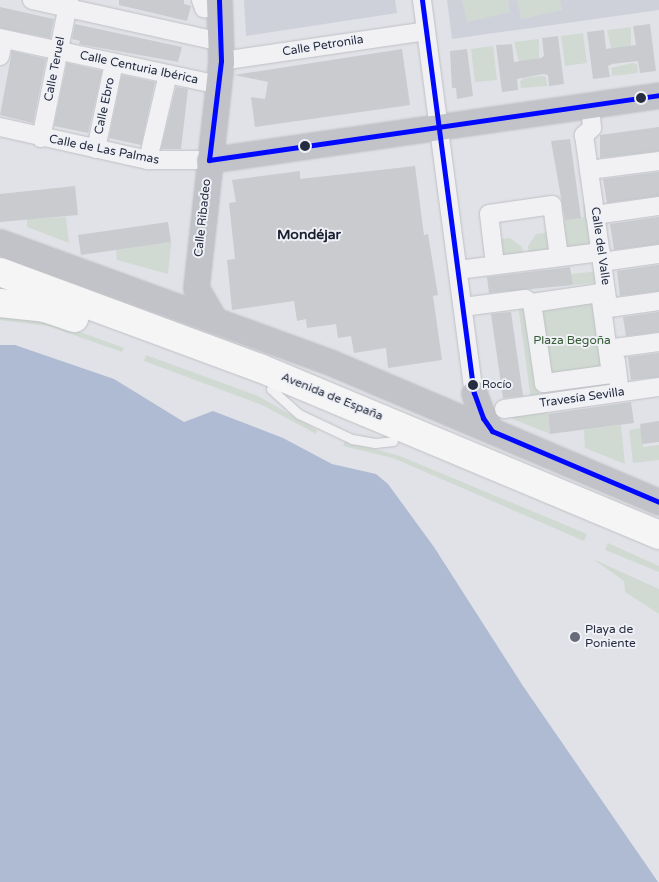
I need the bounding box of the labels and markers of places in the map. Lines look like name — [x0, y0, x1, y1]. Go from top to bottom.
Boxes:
unlabelled marker — [636, 93, 646, 103]
unlabelled marker — [300, 141, 310, 151]
place label: Rocío — [482, 378, 512, 392]
marker: Rocío — [468, 380, 478, 390]
place label: Playa de Poniente — [585, 623, 636, 651]
marker: Playa de Poniente — [569, 631, 581, 643]

